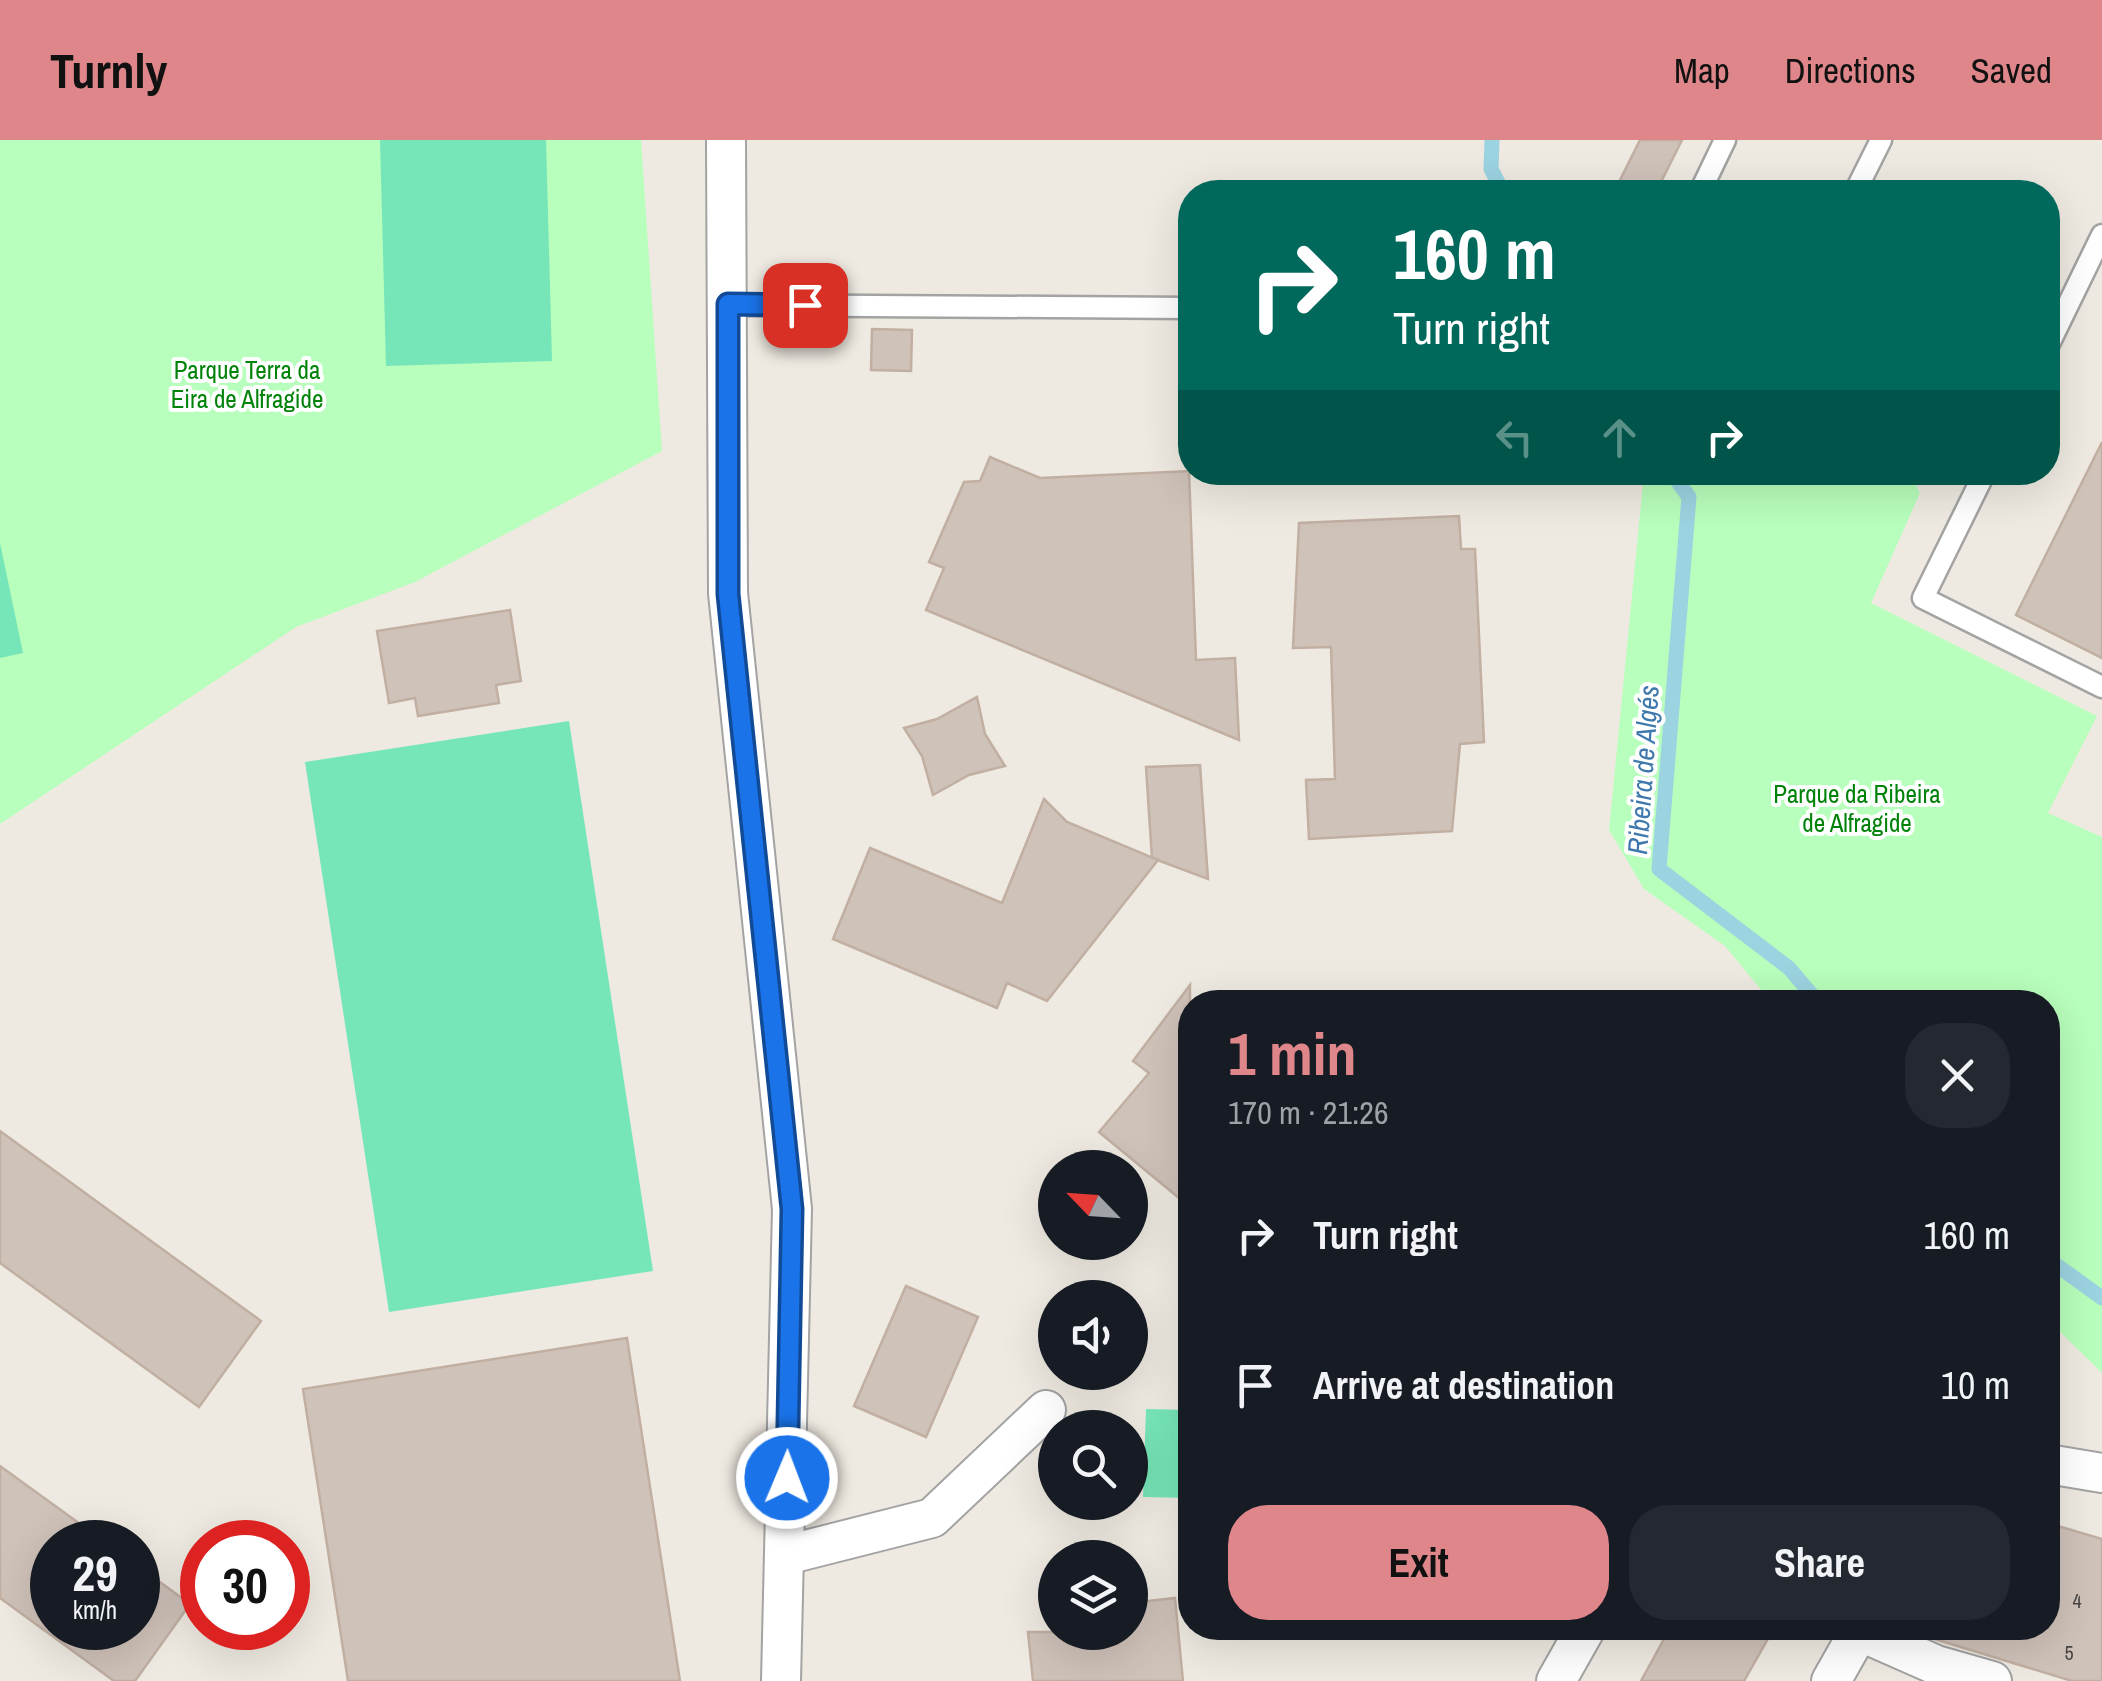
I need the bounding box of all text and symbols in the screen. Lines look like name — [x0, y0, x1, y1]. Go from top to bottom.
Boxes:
text: Turnly — [50, 38, 167, 103]
text: Map — [1674, 47, 1730, 94]
text: Directions — [1785, 47, 1916, 94]
text: Saved — [1971, 47, 2052, 94]
text: 160 m — [1393, 207, 1556, 301]
icon: right — [1228, 220, 1358, 350]
pin — [763, 263, 848, 348]
icon: arrive — [778, 278, 833, 333]
text: Turn right — [1393, 297, 1550, 358]
park label: Parque Terra da Eira de Alfragide — [171, 353, 323, 416]
icon: left — [1487, 410, 1542, 465]
icon: ahead — [1592, 410, 1647, 465]
icon: right — [1697, 410, 1752, 465]
water label: Ribeira de Algés — [1618, 684, 1668, 856]
park label: Parque da Ribeira de Alfragide — [1773, 777, 1941, 840]
text: 1 min — [1228, 1013, 1357, 1094]
button: close — [1905, 1023, 2010, 1128]
text: 170 m · 21:26 — [1228, 1091, 1388, 1134]
north arrow — [1038, 1150, 1148, 1260]
map controls — [1038, 1150, 1148, 1650]
icon: right — [1228, 1208, 1283, 1263]
text: Turn right — [1313, 1210, 1458, 1261]
text: 160 m — [1923, 1210, 2010, 1261]
button: sound — [1038, 1280, 1148, 1390]
icon: arrive — [1228, 1358, 1283, 1413]
text: Arrive at destination — [1313, 1360, 1614, 1411]
text: 10 m — [1941, 1360, 2010, 1411]
button: search — [1038, 1410, 1148, 1520]
position arrow — [735, 1426, 839, 1530]
button: Exit — [1228, 1505, 1609, 1620]
button: Share — [1629, 1505, 2010, 1620]
speed limit sign: 30 — [180, 1520, 310, 1650]
text: 29 — [72, 1539, 118, 1607]
button: layers — [1038, 1540, 1148, 1650]
house number: 4 — [2072, 1587, 2082, 1614]
text: km/h — [73, 1593, 117, 1627]
house number: 5 — [2064, 1639, 2074, 1666]

